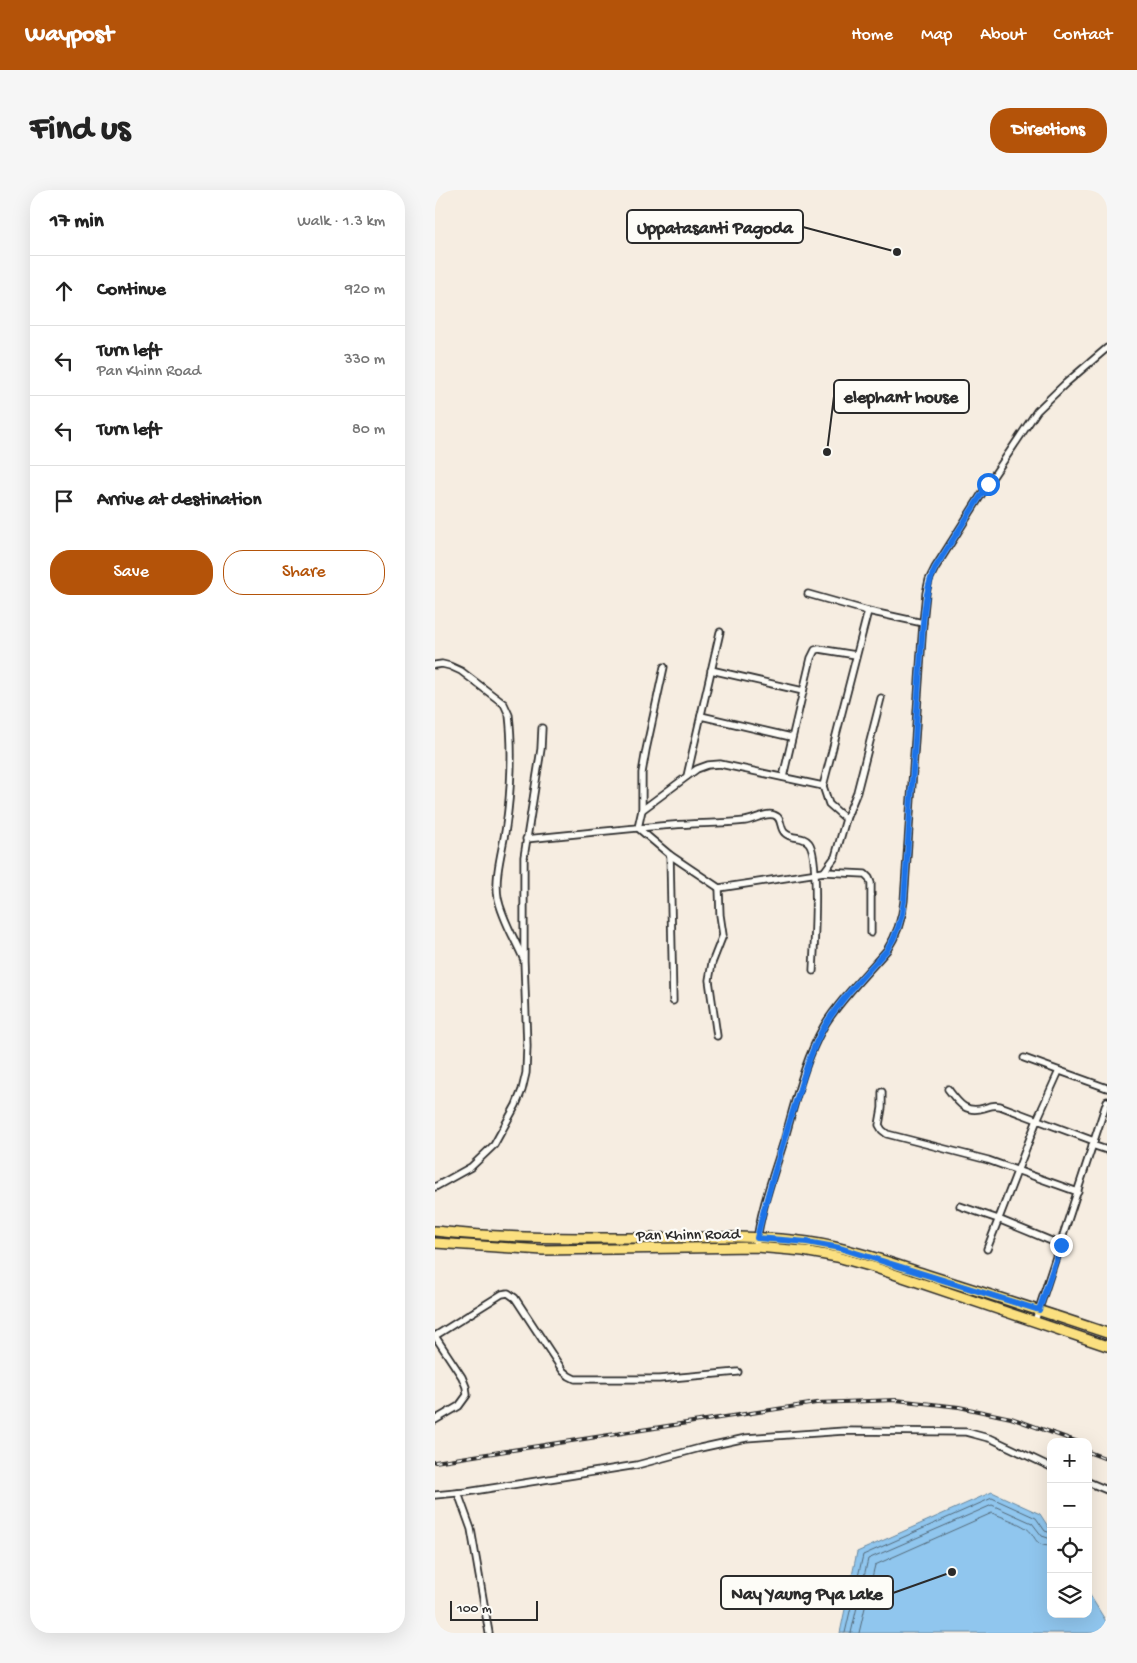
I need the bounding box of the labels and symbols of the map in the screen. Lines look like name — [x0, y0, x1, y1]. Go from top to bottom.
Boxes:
callout: Uppatasanti Pagoda — [627, 210, 803, 243]
text: Uppatasanti Pagoda — [637, 219, 794, 240]
callout: elephant house — [834, 380, 969, 413]
text: elephant house — [843, 388, 959, 409]
route start — [977, 473, 1000, 496]
street label: Pan Khinn Road — [635, 1226, 742, 1247]
route end — [1050, 1234, 1073, 1257]
callout: Nay Yaung Pya Lake — [721, 1576, 893, 1609]
text: Nay Yaung Pya Lake — [731, 1585, 884, 1606]
scale bar — [450, 1598, 537, 1621]

